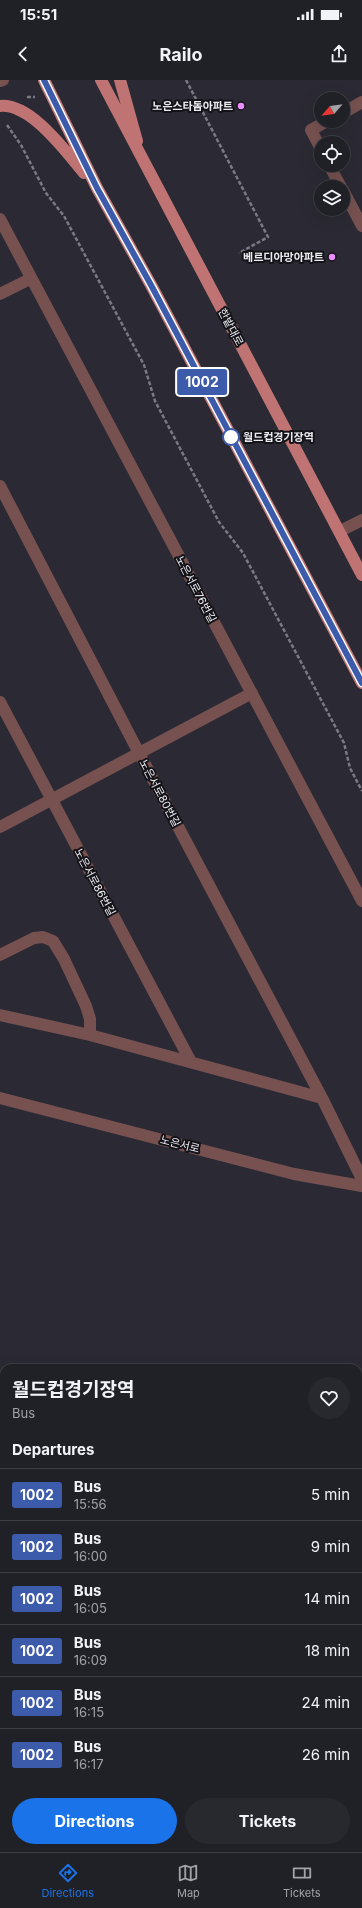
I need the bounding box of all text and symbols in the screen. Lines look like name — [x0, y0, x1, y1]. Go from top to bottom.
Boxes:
text: 15:51 — [20, 5, 57, 24]
icon: back — [12, 43, 34, 65]
icon: share — [328, 43, 350, 65]
text: Railo — [160, 44, 202, 65]
north arrow — [314, 92, 350, 128]
map controls — [314, 92, 350, 216]
place label: 노은스타돔아파트 — [152, 99, 233, 113]
marker: 노은스타돔아파트 — [236, 101, 246, 111]
button: locate — [314, 136, 350, 172]
button: layers — [314, 180, 350, 216]
place label: 베르디아망아파트 — [243, 250, 324, 264]
marker: 베르디아망아파트 — [327, 252, 337, 262]
street label: 한밭대로 — [215, 306, 247, 348]
line badge: 1002 — [174, 369, 230, 395]
text: 1002 — [185, 373, 219, 390]
marker: 월드컵경기장역 — [222, 428, 240, 446]
place label: 월드컵경기장역 — [243, 430, 314, 444]
street label: 노은서로76번길 — [173, 553, 219, 625]
street label: 노은서로80번길 — [136, 757, 184, 829]
street label: 노은서로86번길 — [71, 846, 119, 918]
street label: 노은서로 — [159, 1132, 201, 1156]
button: heart — [308, 1377, 350, 1419]
text: 월드컵경기장역 — [12, 1378, 134, 1401]
text: Bus — [12, 1405, 35, 1421]
text: Departures — [12, 1440, 94, 1459]
text: Bus — [74, 1477, 101, 1496]
text: 5 min — [311, 1485, 350, 1504]
text: 1002 — [20, 1486, 54, 1503]
text: 15:56 — [74, 1496, 107, 1512]
text: Bus — [74, 1529, 101, 1548]
text: 9 min — [311, 1537, 350, 1556]
text: 1002 — [20, 1538, 54, 1555]
text: 16:00 — [74, 1548, 107, 1564]
text: Bus — [74, 1581, 101, 1600]
text: 14 min — [304, 1589, 350, 1608]
text: 1002 — [20, 1590, 54, 1607]
text: 16:05 — [74, 1600, 107, 1616]
text: Bus — [74, 1633, 101, 1652]
text: 18 min — [305, 1641, 350, 1660]
text: 1002 — [20, 1642, 54, 1659]
text: 16:09 — [74, 1652, 107, 1668]
text: Bus — [74, 1685, 101, 1704]
text: 24 min — [302, 1693, 350, 1712]
text: 1002 — [20, 1694, 54, 1711]
text: 16:15 — [74, 1704, 104, 1720]
text: Bus — [74, 1737, 101, 1756]
text: 26 min — [302, 1745, 350, 1764]
text: 1002 — [20, 1746, 54, 1763]
text: 16:17 — [74, 1756, 104, 1772]
button: Directions — [12, 1798, 177, 1844]
button: Tickets — [185, 1798, 350, 1844]
tab: Directions — [42, 1862, 94, 1900]
tab: Map — [177, 1862, 200, 1900]
tab: Tickets — [283, 1862, 320, 1900]

